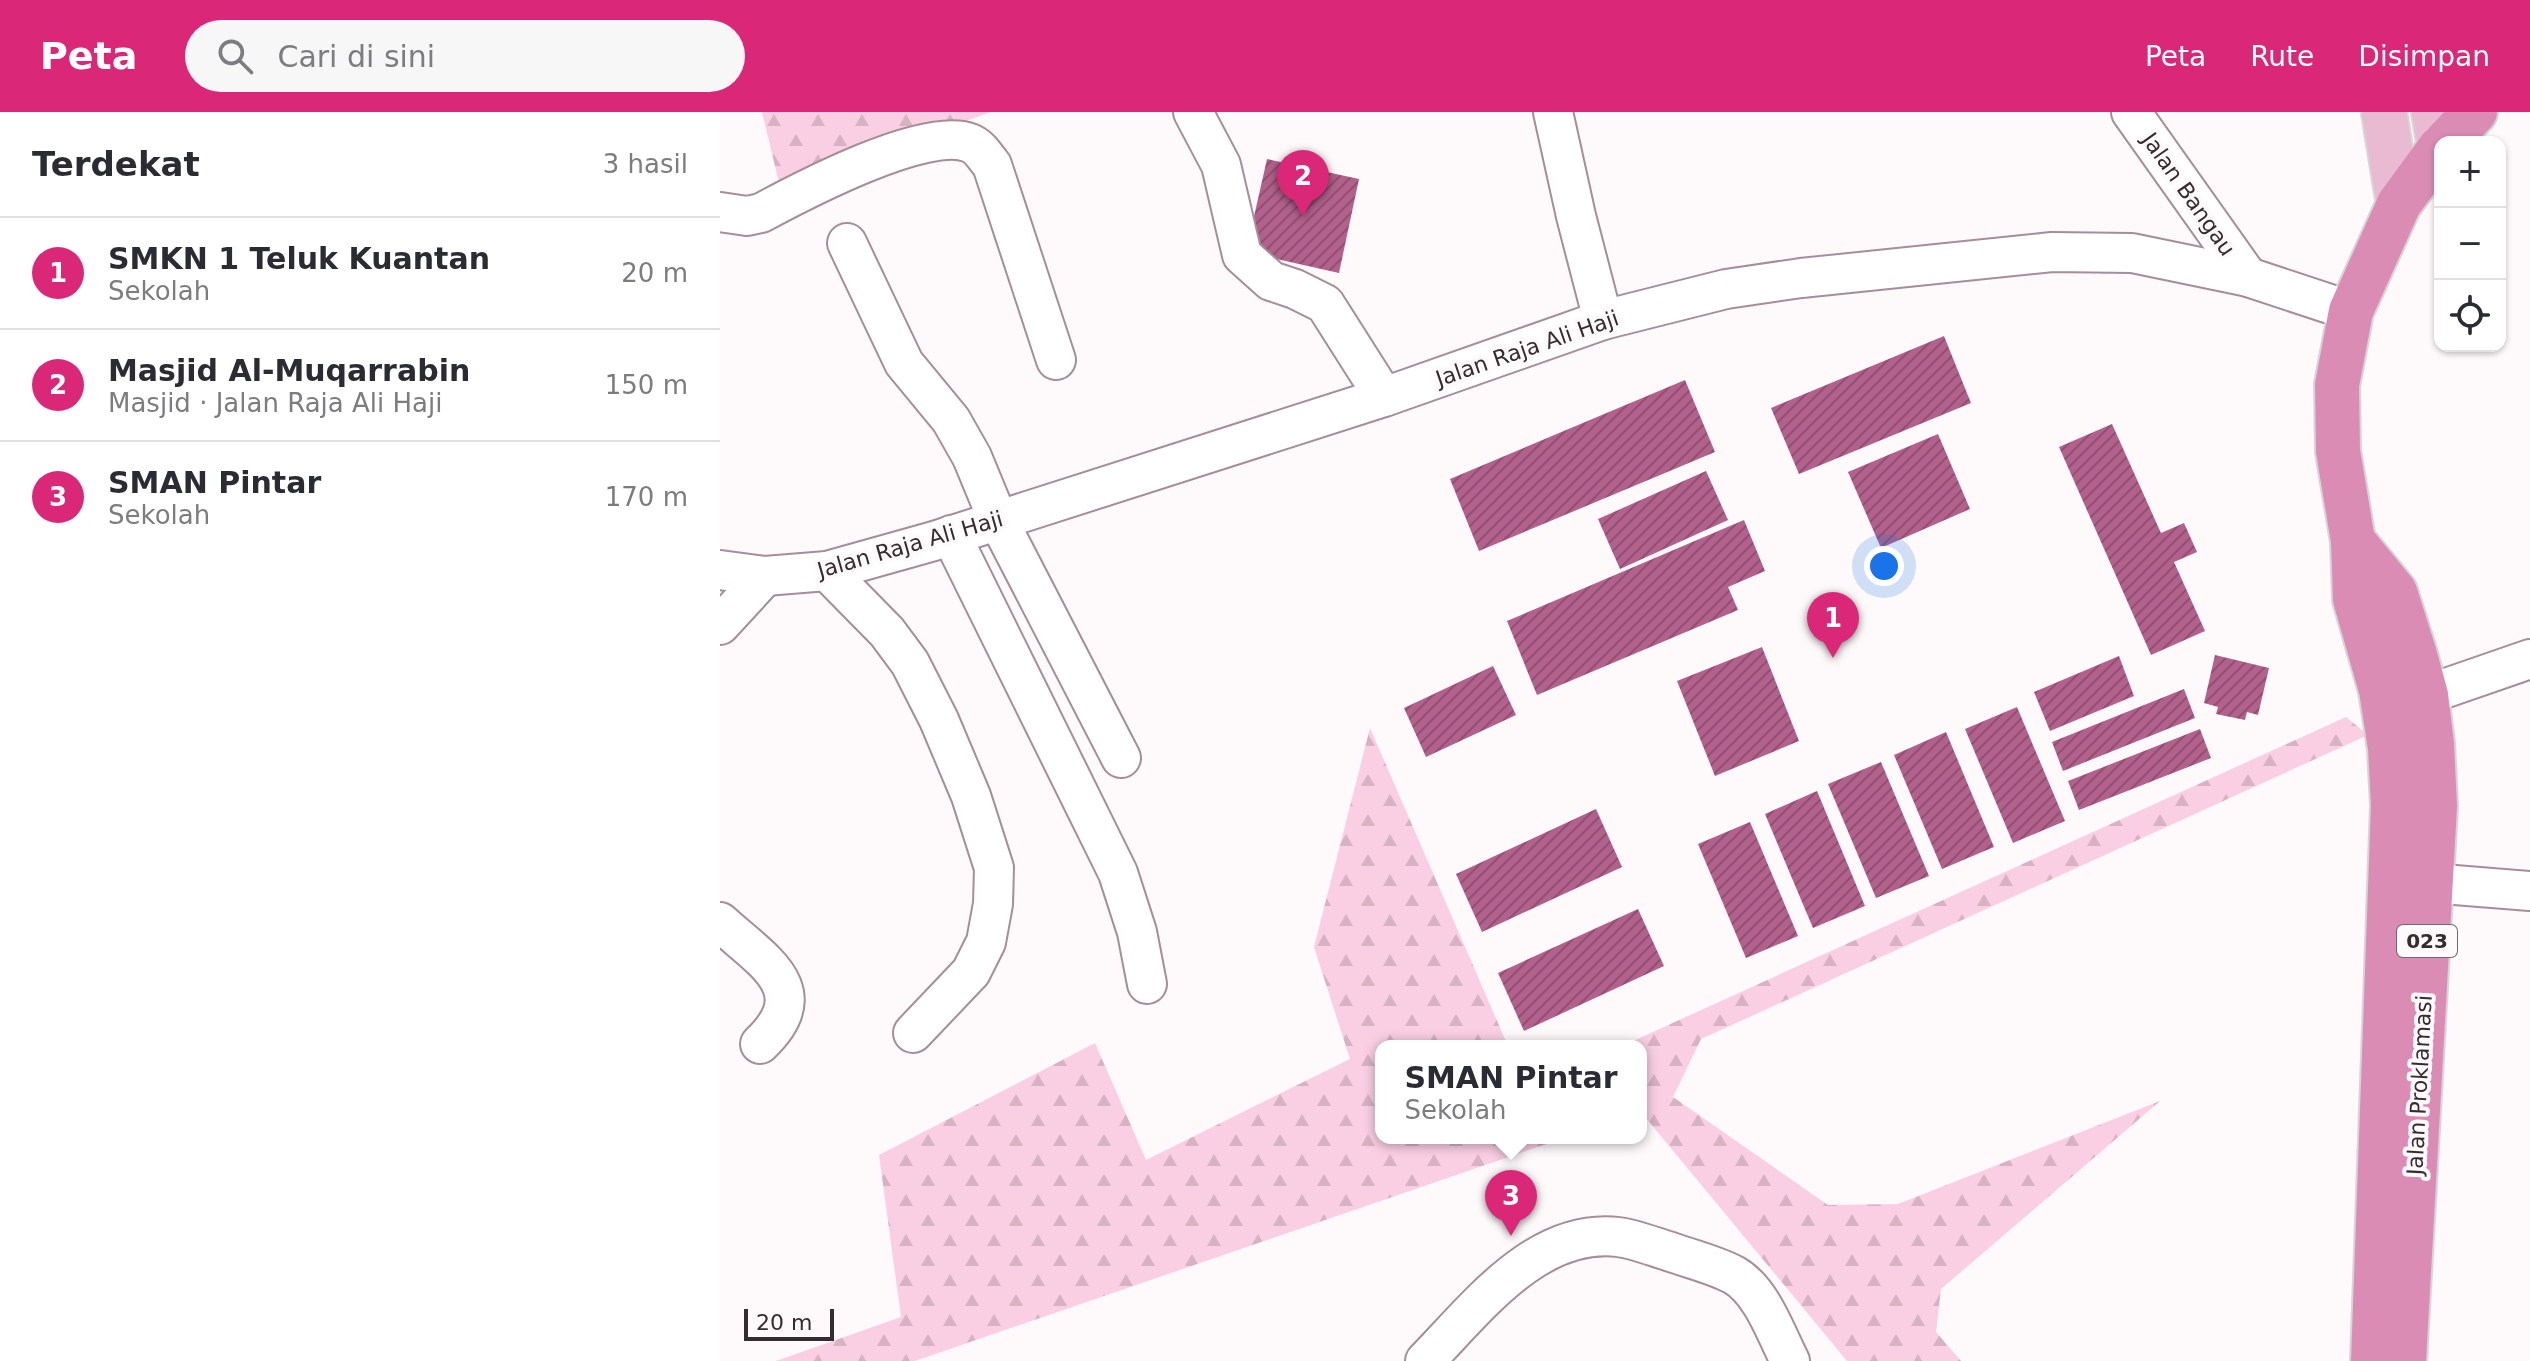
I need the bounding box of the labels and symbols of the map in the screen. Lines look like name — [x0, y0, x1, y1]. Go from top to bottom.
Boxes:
street label: Jalan Bangau — [2136, 126, 2240, 261]
pin: 2 — [1277, 150, 1329, 216]
street label: Jalan Raja Ali Haji — [1430, 305, 1622, 392]
street label: Jalan Raja Ali Haji — [813, 506, 1006, 583]
your location — [1864, 546, 1904, 586]
pin: 1 — [1807, 592, 1859, 658]
road number: 023 — [2397, 925, 2457, 957]
street label: Jalan Proklamasi — [2402, 994, 2437, 1178]
pin: 3 — [1485, 1170, 1537, 1236]
scale bar — [744, 1305, 834, 1341]

